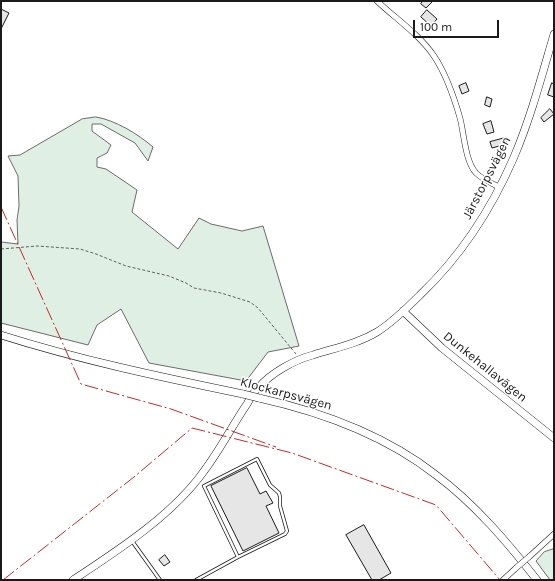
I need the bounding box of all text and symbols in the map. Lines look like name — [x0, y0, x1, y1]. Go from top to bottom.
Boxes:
scale bar — [415, 12, 501, 38]
text: 100 m — [420, 20, 452, 34]
street label: Järstorpsvägen — [459, 134, 515, 222]
street label: Dunkehallavägen — [440, 328, 530, 406]
street label: Klockarpsvägen — [238, 374, 334, 414]

